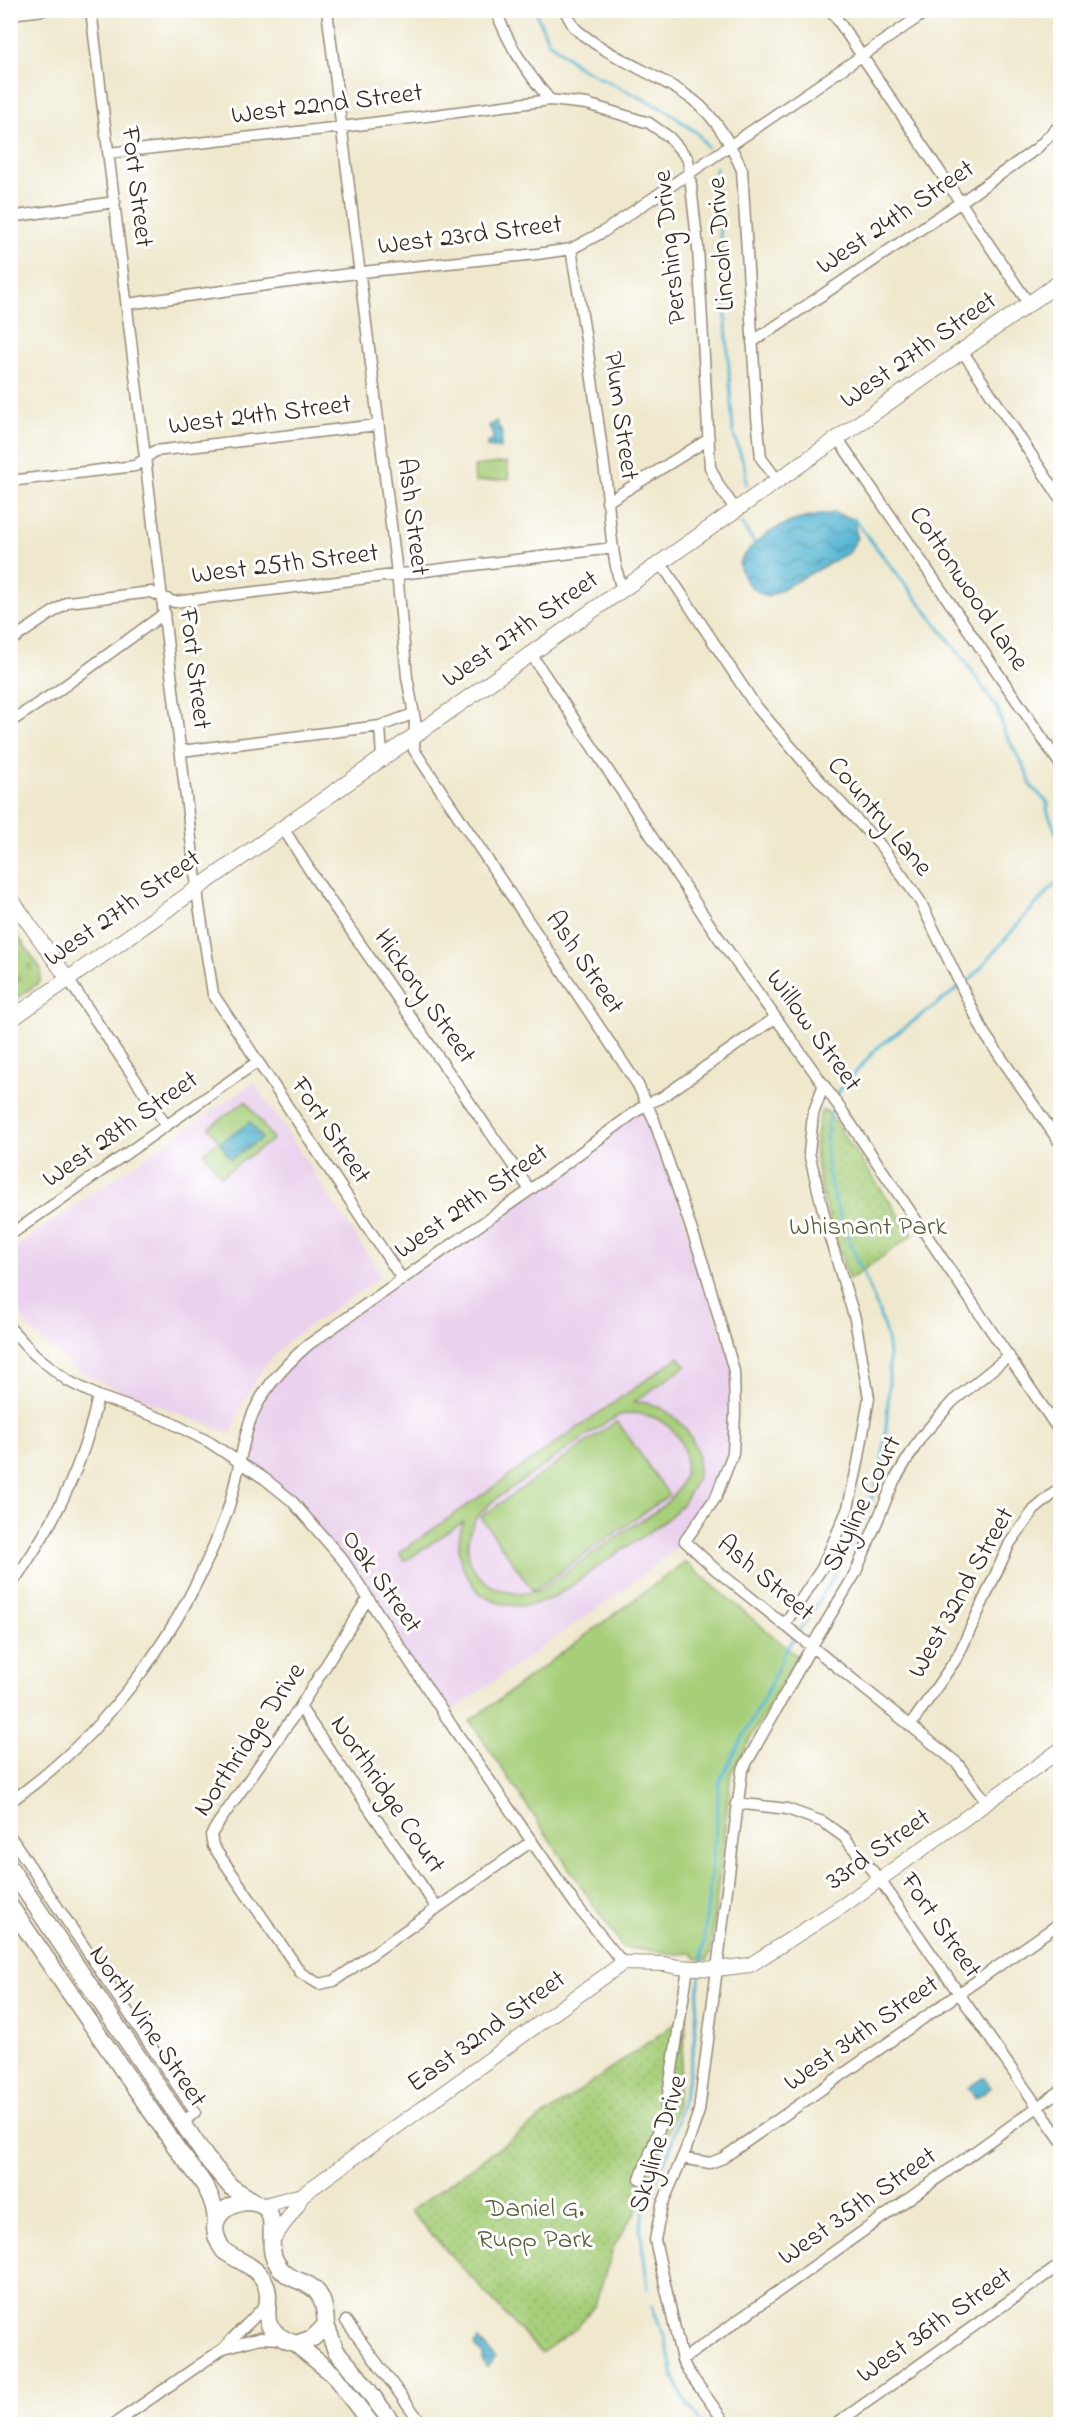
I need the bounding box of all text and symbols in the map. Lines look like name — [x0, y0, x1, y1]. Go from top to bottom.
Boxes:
street label: West 22nd Street — [229, 74, 425, 136]
street label: Fort Street — [109, 123, 163, 250]
street label: West 24th Street — [809, 150, 983, 286]
street label: Pershing Drive — [643, 167, 698, 326]
street label: Lincoln Drive — [698, 175, 746, 312]
street label: West 23rd Street — [376, 205, 564, 267]
street label: West 27th Street — [833, 282, 1005, 420]
street label: Plum Street — [592, 349, 648, 483]
street label: West 24th Street — [166, 385, 354, 447]
street label: Ash Street — [385, 456, 439, 578]
street label: Cottonwood Lane — [898, 499, 1038, 680]
street label: West 25th Street — [189, 534, 381, 596]
street label: West 27th Street — [435, 561, 607, 699]
street label: Fort Street — [167, 605, 221, 732]
street label: Country Lane — [817, 748, 942, 886]
street label: West 27th Street — [37, 840, 209, 978]
street label: Ash Street — [535, 903, 633, 1023]
street label: Hickory Street — [363, 922, 485, 1072]
street label: Willow Street — [755, 962, 871, 1100]
street label: West 28th Street — [35, 1062, 207, 1198]
street label: Fort Street — [279, 1069, 380, 1192]
street label: West 29th Street — [387, 1134, 557, 1270]
park label: Whisnant Park — [789, 1208, 947, 1247]
street label: Skyline Court — [813, 1429, 913, 1579]
street label: West 32nd Street — [899, 1500, 1025, 1686]
street label: Oak Street — [331, 1522, 431, 1642]
street label: Ash Street — [707, 1526, 823, 1632]
street label: Northridge Drive — [184, 1654, 317, 1825]
street label: Northridge Court — [319, 1708, 455, 1882]
street label: 33rd Street — [818, 1799, 940, 1901]
street label: Fort Street — [889, 1864, 991, 1987]
street label: North Vine Street — [78, 1938, 216, 2116]
street label: East 32nd Street — [399, 1961, 575, 2103]
street label: West 34th Street — [776, 1966, 948, 2102]
street label: Skyline Drive — [620, 2069, 699, 2218]
street label: West 35th Street — [771, 2138, 945, 2276]
park label: Daniel G. Rupp Park — [477, 2190, 593, 2260]
street label: West 36th Street — [849, 2258, 1021, 2394]

